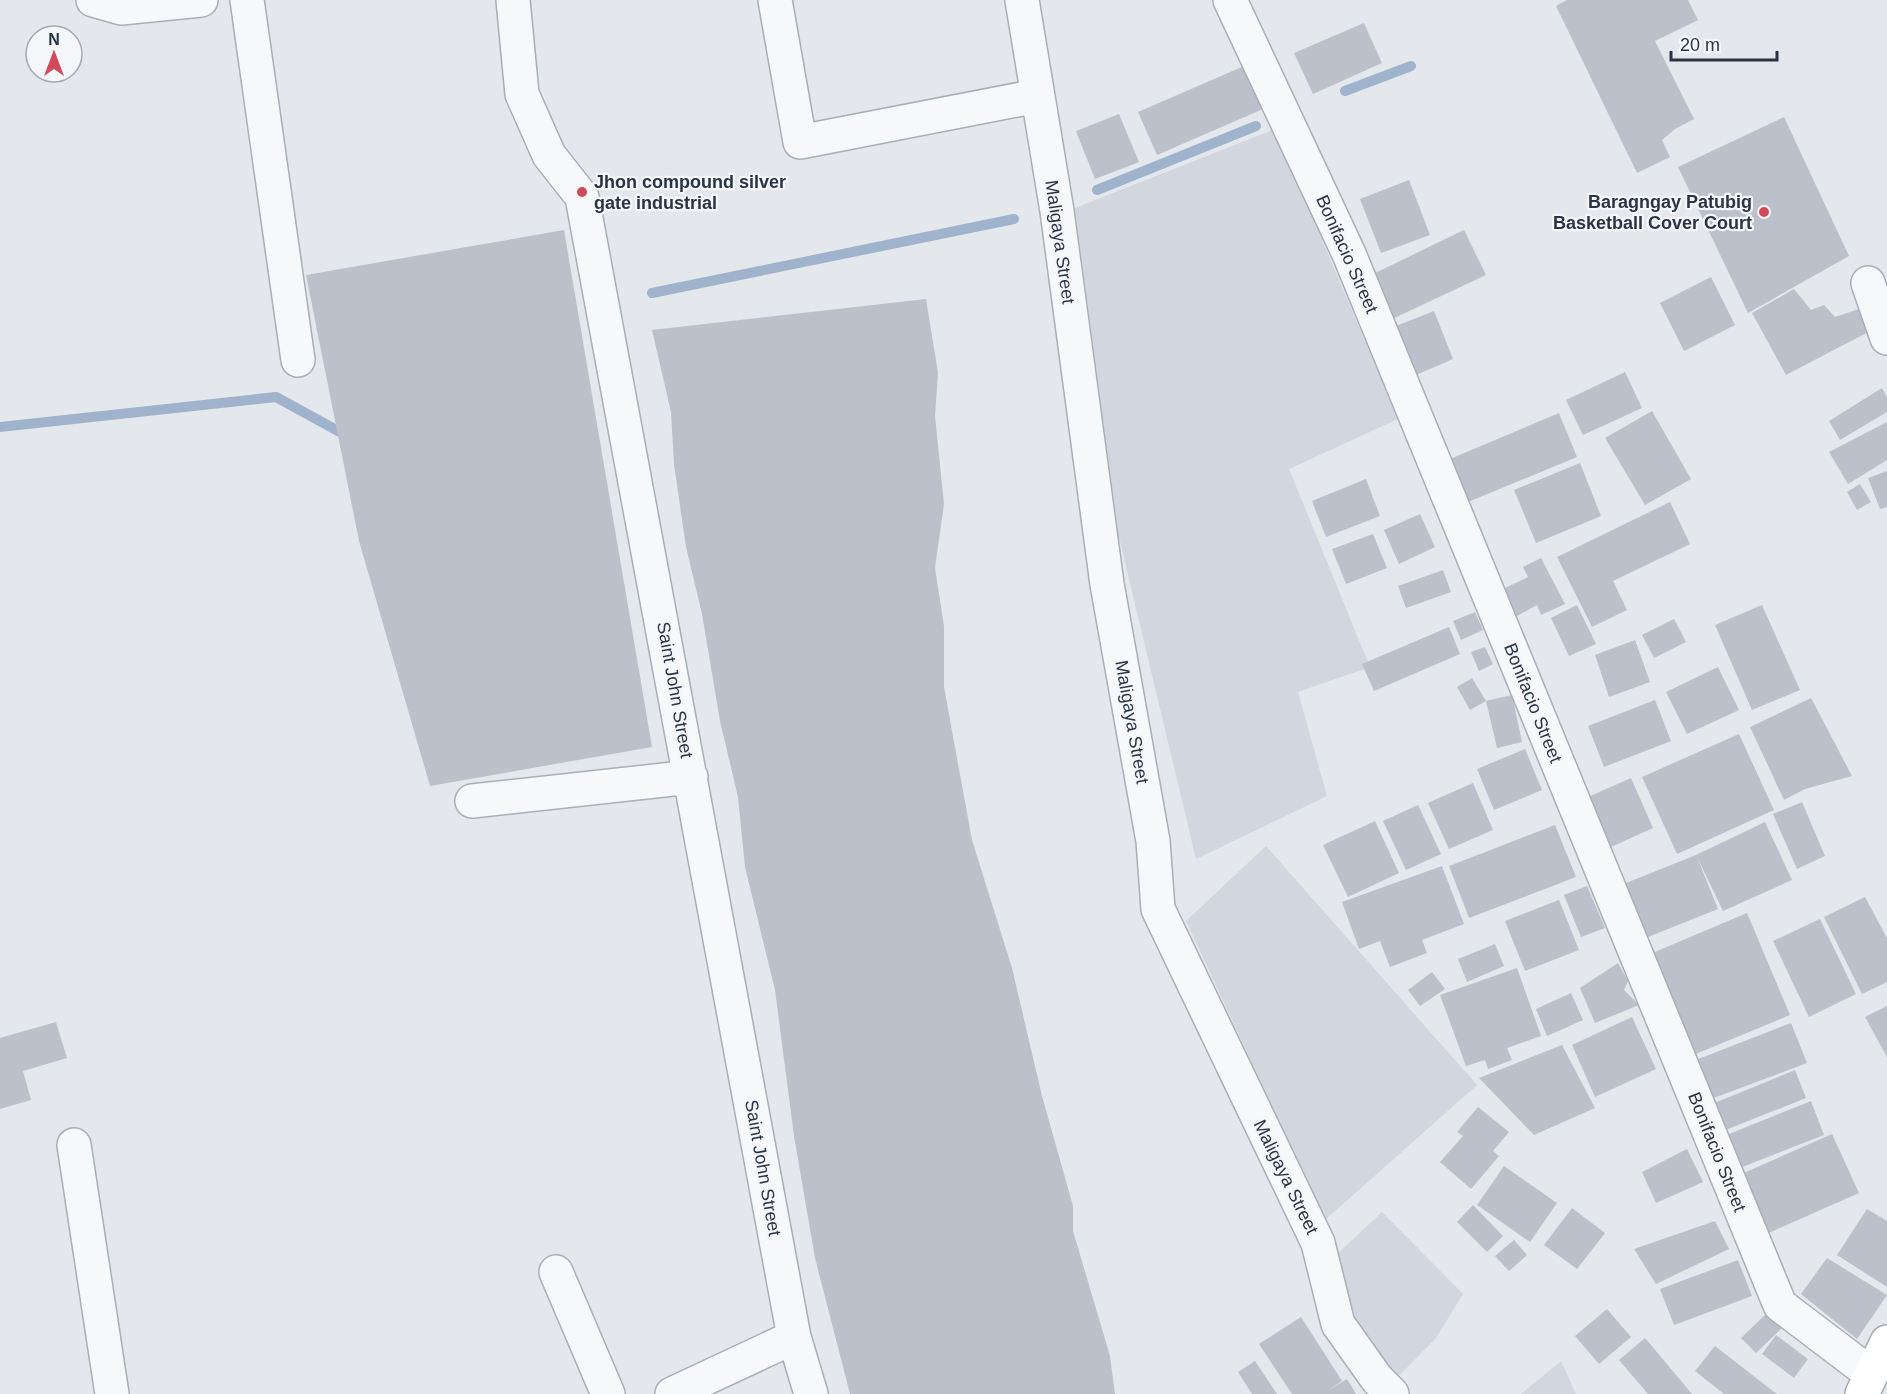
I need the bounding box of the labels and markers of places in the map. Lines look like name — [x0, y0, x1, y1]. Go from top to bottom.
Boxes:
place label: Jhon compound silver gate industrial — [594, 172, 786, 213]
marker: Jhon compound silver gate industrial — [575, 185, 589, 199]
place label: Baragngay Patubig Basketball Cover Court — [1553, 192, 1752, 233]
marker: Baragngay Patubig Basketball Cover Court — [1757, 205, 1771, 219]

